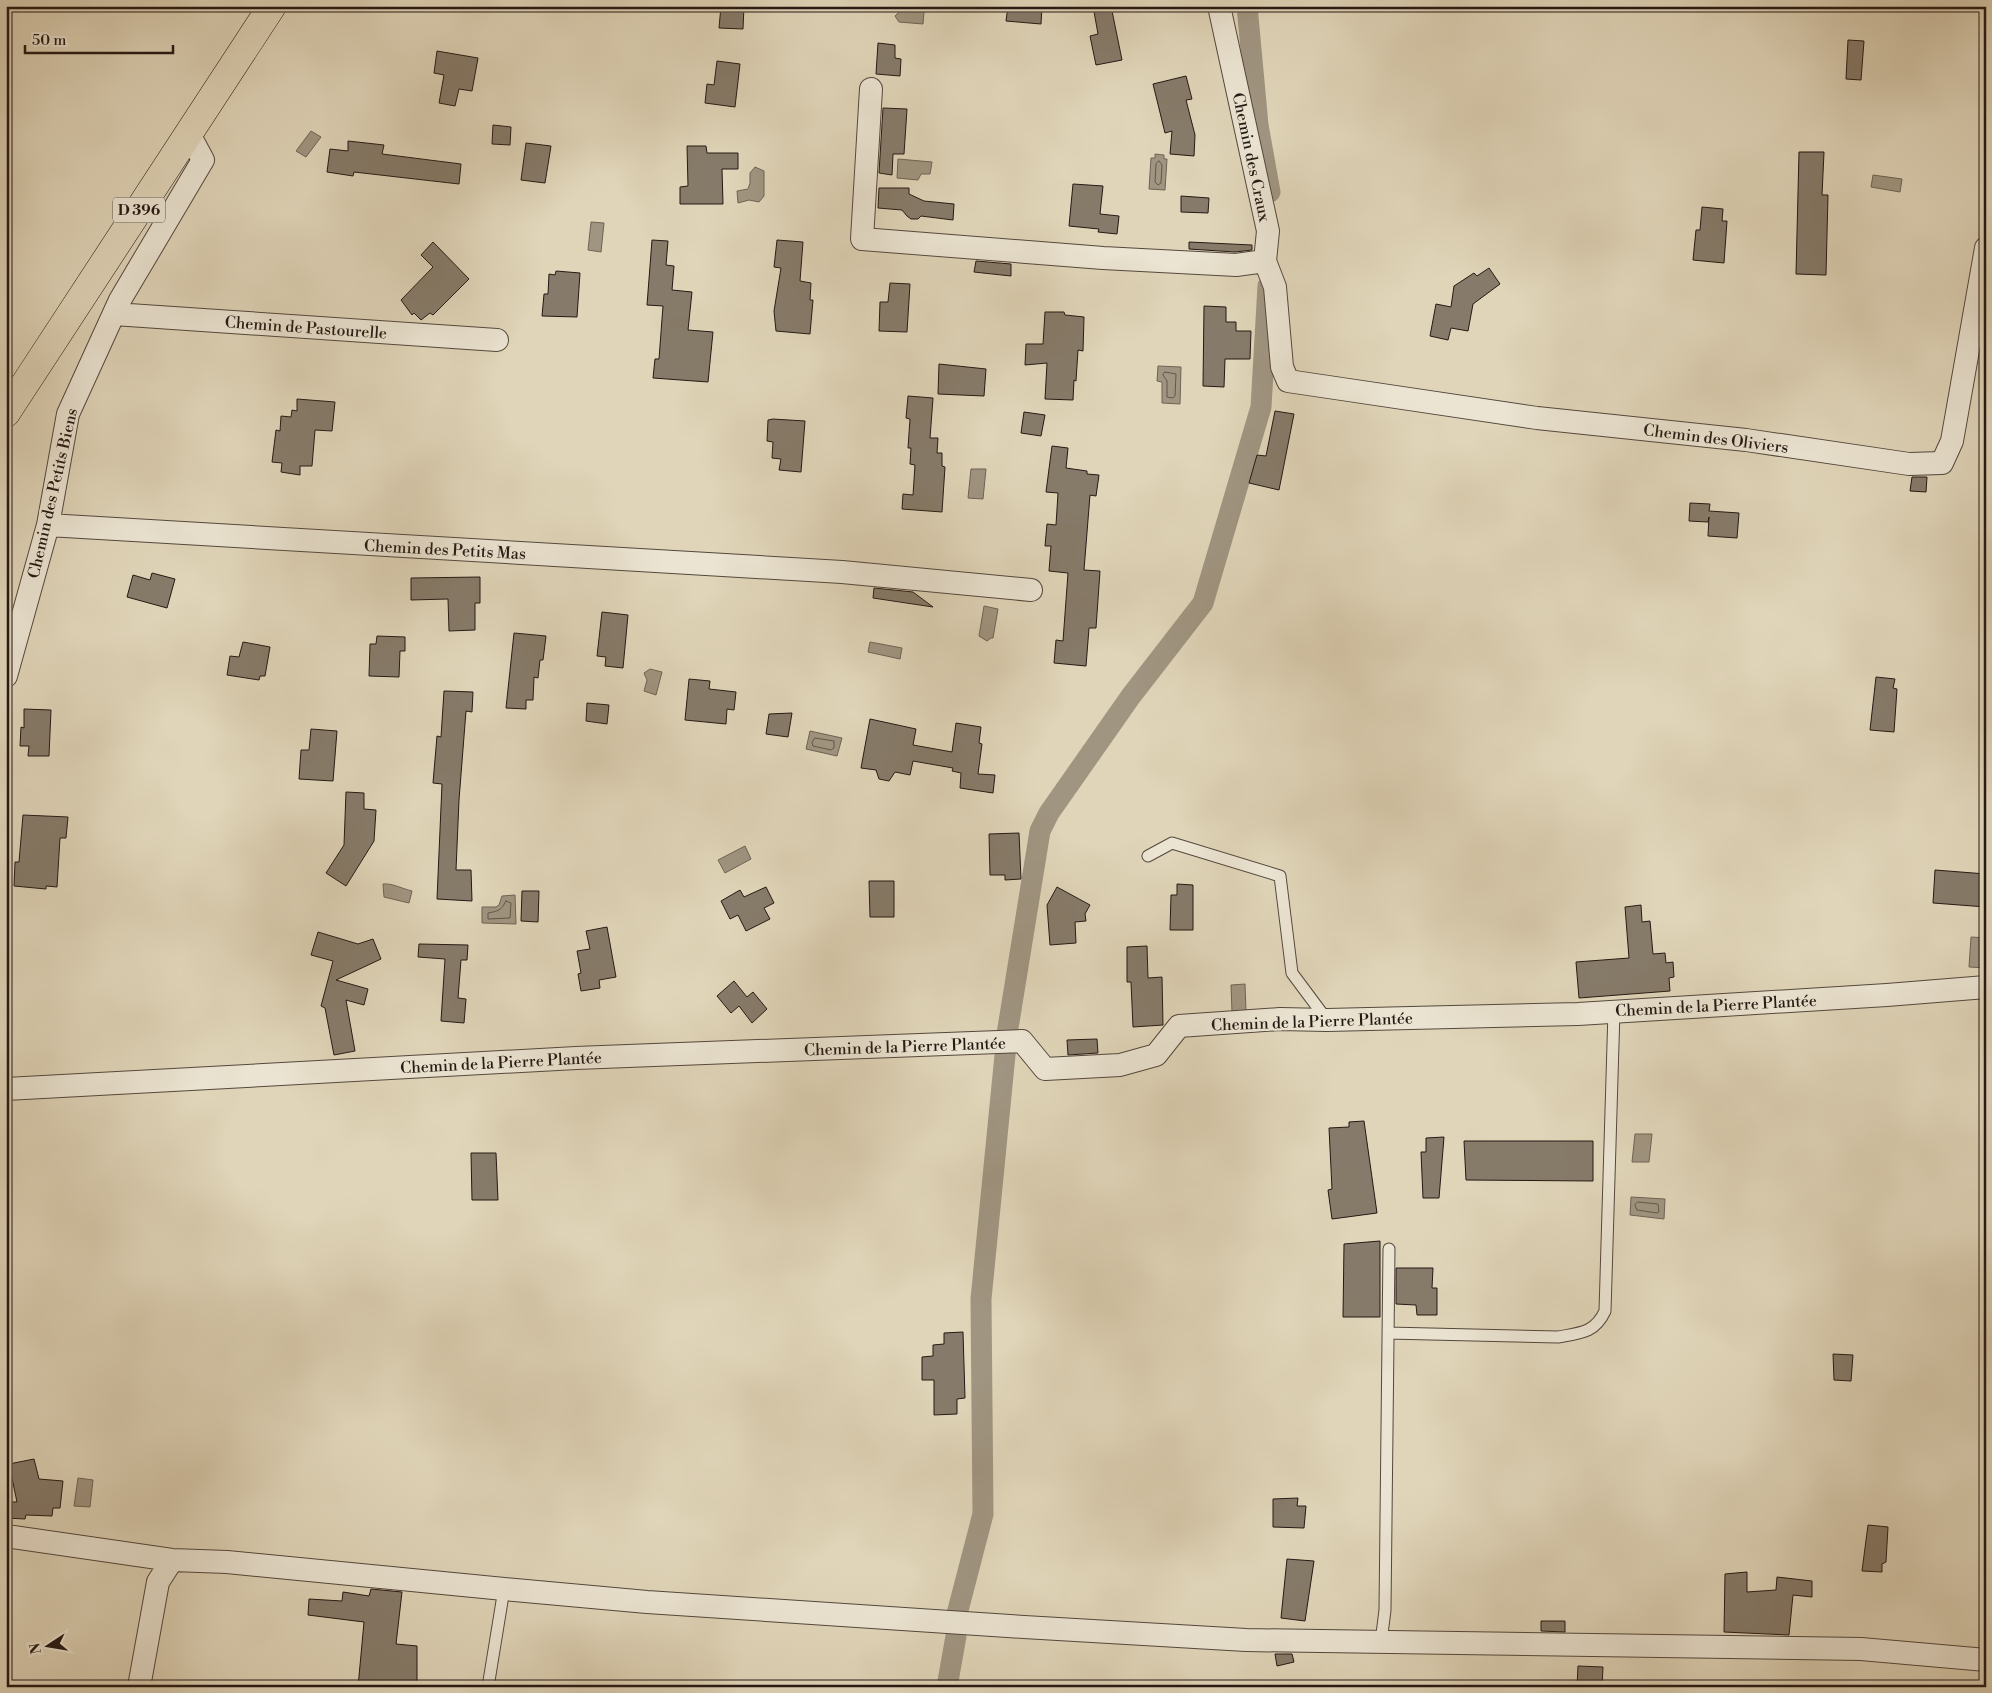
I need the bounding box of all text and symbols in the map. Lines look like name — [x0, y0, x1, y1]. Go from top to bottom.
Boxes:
scale bar — [25, 22, 172, 54]
text: 50 m — [32, 31, 66, 50]
street label: Chemin des Craux — [1228, 91, 1275, 224]
road number: D 396 — [113, 198, 165, 222]
street label: Chemin de Pastourelle — [224, 312, 388, 344]
street label: Chemin des Petits Biens — [24, 406, 82, 580]
street label: Chemin des Oliviers — [1642, 420, 1790, 458]
street label: Chemin des Petits Mas — [363, 536, 526, 564]
street label: Chemin de la Pierre Plantée — [1615, 991, 1817, 1021]
street label: Chemin de la Pierre Plantée — [1211, 1008, 1413, 1036]
street label: Chemin de la Pierre Plantée — [804, 1033, 1006, 1061]
street label: Chemin de la Pierre Plantée — [400, 1048, 602, 1078]
north arrow — [22, 1620, 72, 1670]
text: N — [26, 1641, 46, 1656]

